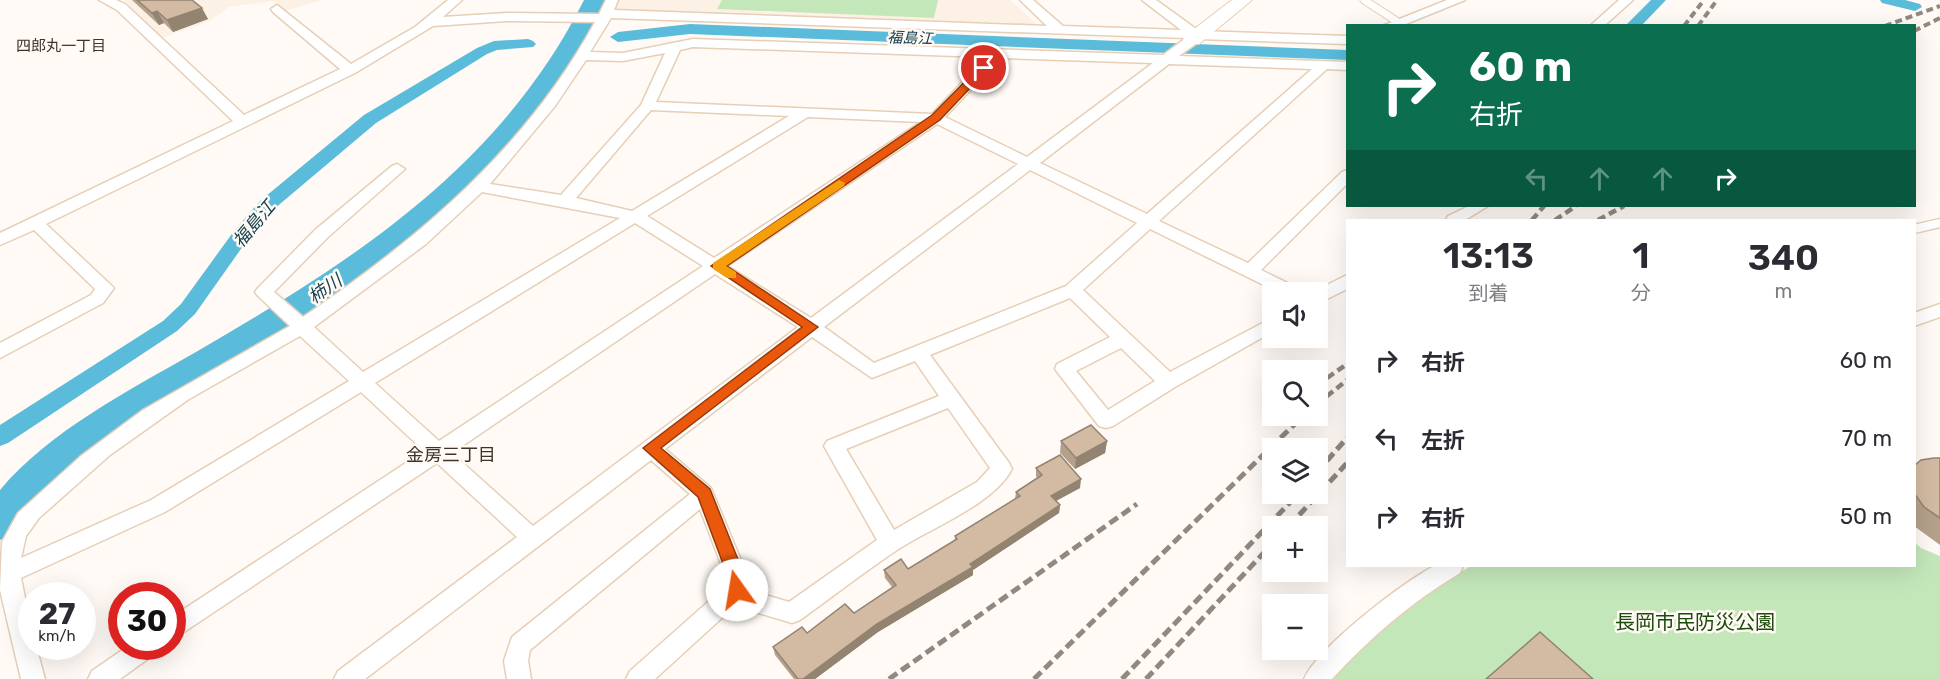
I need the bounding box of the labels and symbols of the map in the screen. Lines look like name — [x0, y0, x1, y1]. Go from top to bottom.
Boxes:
water label: 福島江 — [887, 28, 935, 48]
district label: 四郎丸一丁目 — [16, 37, 106, 55]
pin — [958, 42, 1009, 93]
water label: 福島江 — [228, 195, 281, 252]
water label: 柿川 — [304, 269, 348, 308]
district label: 金房三丁目 — [406, 444, 496, 466]
position arrow — [705, 558, 769, 622]
speed limit sign: 30 — [108, 582, 186, 660]
park label: 長岡市民防災公園 — [1615, 610, 1775, 634]

